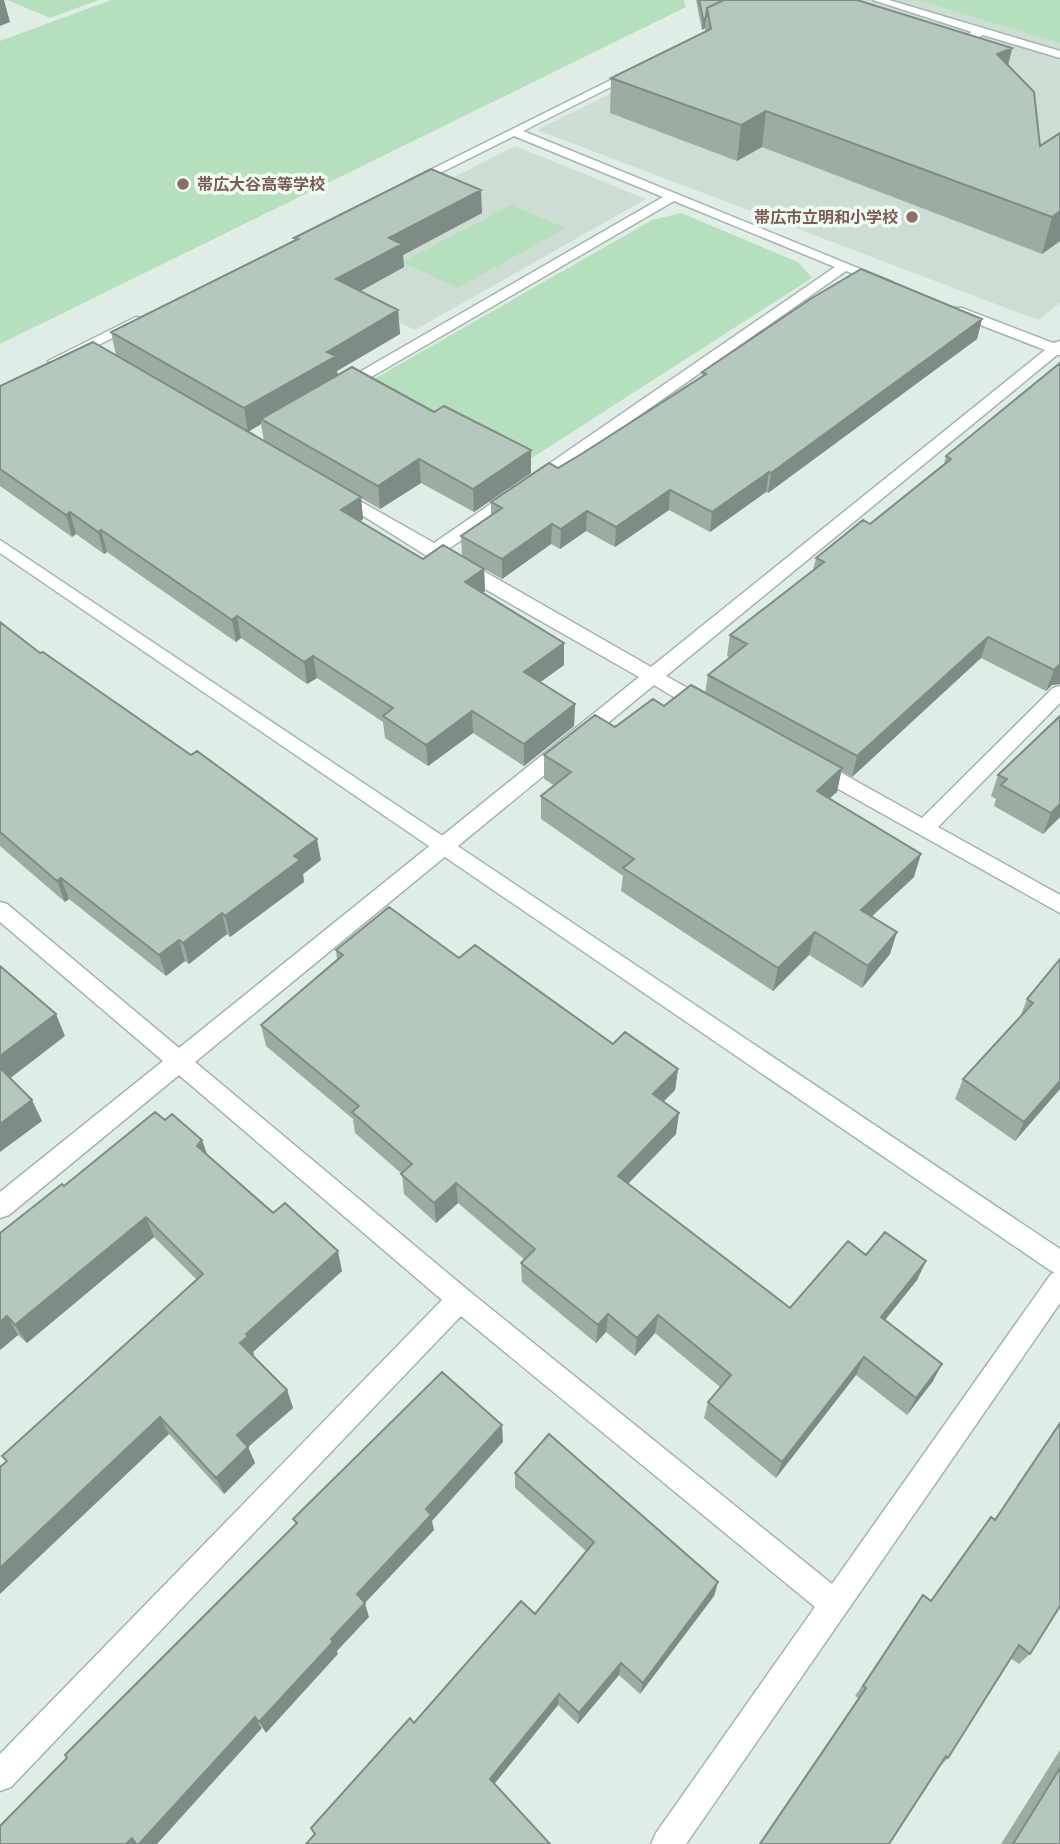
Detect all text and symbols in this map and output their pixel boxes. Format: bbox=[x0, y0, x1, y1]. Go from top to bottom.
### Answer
place label: 帯広大谷高等学校 bbox=[197, 174, 325, 194]
marker: 帯広大谷高等学校 bbox=[175, 176, 191, 192]
place label: 帯広市立明和小学校 bbox=[754, 207, 898, 227]
marker: 帯広市立明和小学校 bbox=[904, 209, 920, 225]

